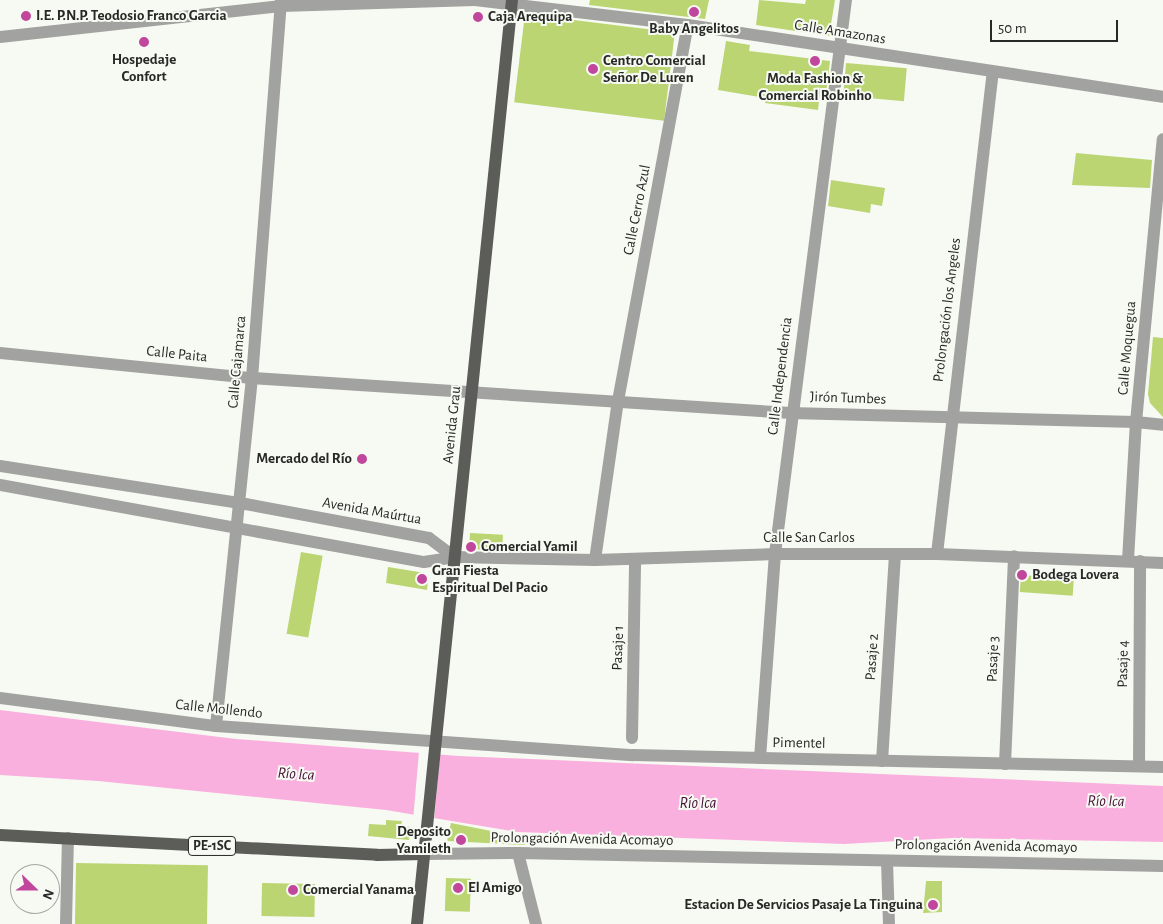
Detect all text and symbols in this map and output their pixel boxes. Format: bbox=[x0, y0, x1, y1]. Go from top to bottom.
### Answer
marker: Baby Angelitos bbox=[688, 6, 700, 18]
place label: I.E. P.N.P. Teodosio Franco Garcia bbox=[36, 7, 227, 25]
place label: Caja Arequipa bbox=[488, 8, 572, 26]
marker: I.E. P.N.P. Teodosio Franco Garcia bbox=[20, 10, 32, 22]
scale bar bbox=[993, 10, 1120, 42]
marker: Caja Arequipa bbox=[472, 11, 484, 23]
street label: Calle Amazonas bbox=[793, 16, 887, 48]
place label: Baby Angelitos bbox=[649, 20, 739, 38]
text: 50 m bbox=[998, 21, 1027, 36]
marker: Hospedaje Confort bbox=[138, 36, 150, 48]
place label: Hospedaje Confort bbox=[112, 50, 176, 85]
place label: Centro Comercial Señor De Luren bbox=[603, 51, 706, 86]
marker: Moda Fashion & Comercial Robinho bbox=[809, 55, 821, 67]
marker: Centro Comercial Señor De Luren bbox=[587, 63, 599, 75]
place label: Moda Fashion & Comercial Robinho bbox=[758, 69, 872, 104]
street label: Calle Cerro Azul bbox=[619, 163, 655, 257]
street label: Prolongación los Angeles bbox=[929, 237, 965, 383]
street label: Calle Moquegua bbox=[1114, 300, 1140, 396]
street label: Calle Cajamarca bbox=[224, 315, 250, 409]
street label: Calle Independencia bbox=[764, 316, 796, 436]
street label: Calle Paita bbox=[146, 342, 208, 366]
street label: Avenida Grau bbox=[439, 385, 465, 465]
street label: Jirón Tumbes bbox=[809, 388, 887, 408]
place label: Mercado del Río bbox=[256, 450, 352, 468]
marker: Mercado del Río bbox=[356, 453, 368, 465]
street label: Avenida Maúrtua bbox=[321, 493, 423, 529]
street label: Calle San Carlos bbox=[763, 529, 855, 547]
place label: Comercial Yamil bbox=[481, 538, 578, 556]
marker: Comercial Yamil bbox=[465, 541, 477, 553]
place label: Gran Fiesta Espiritual Del Pacio bbox=[432, 561, 548, 596]
place label: Bodega Lovera bbox=[1032, 566, 1119, 584]
marker: Bodega Lovera bbox=[1016, 569, 1028, 581]
marker: Gran Fiesta Espiritual Del Pacio bbox=[416, 573, 428, 585]
street label: Pasaje 1 bbox=[608, 625, 628, 671]
street label: Pasaje 2 bbox=[861, 633, 883, 681]
street label: Pasaje 3 bbox=[983, 636, 1003, 682]
street label: Pasaje 4 bbox=[1114, 640, 1132, 688]
street label: Calle Mollendo bbox=[174, 695, 264, 723]
street label: Pimentel bbox=[772, 734, 826, 752]
water label: Río Ica bbox=[277, 763, 315, 785]
water label: Río Ica bbox=[1087, 791, 1125, 811]
water label: Río Ica bbox=[679, 793, 717, 813]
place label: Deposito Yamileth bbox=[396, 822, 451, 857]
street label: Prolongación Avenida Acomayo bbox=[490, 828, 674, 850]
road number: PE-1SC bbox=[187, 834, 237, 858]
marker: Deposito Yamileth bbox=[455, 834, 467, 846]
street label: Prolongación Avenida Acomayo bbox=[894, 835, 1078, 857]
north arrow bbox=[10, 864, 60, 914]
place label: El Amigo bbox=[468, 879, 522, 897]
place label: Comercial Yanama bbox=[303, 881, 414, 899]
marker: El Amigo bbox=[452, 882, 464, 894]
marker: Comercial Yanama bbox=[287, 884, 299, 896]
text: N bbox=[40, 887, 56, 901]
place label: Estacion De Servicios Pasaje La Tinguina bbox=[684, 896, 923, 914]
marker: Estacion De Servicios Pasaje La Tinguina bbox=[927, 899, 939, 911]

